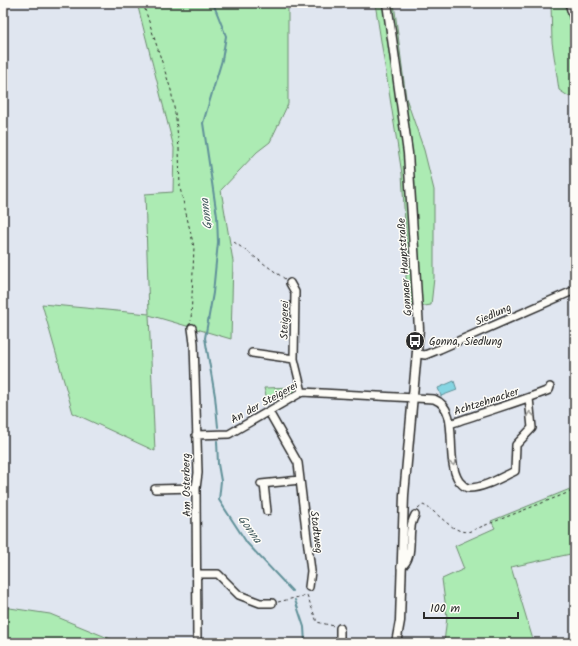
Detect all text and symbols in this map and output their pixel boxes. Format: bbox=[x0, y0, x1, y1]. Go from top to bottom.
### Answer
water label: Gonna bbox=[195, 196, 218, 231]
street label: Gonnaer Hauptstraße bbox=[393, 217, 417, 316]
street label: Siedlung bbox=[472, 299, 514, 331]
street label: Steigerei bbox=[276, 300, 294, 340]
bus stop icon: Gonna, Siedlung bbox=[404, 330, 426, 352]
place label: Gonna, Siedlung bbox=[429, 333, 502, 351]
street label: An der Steigerei bbox=[228, 377, 302, 429]
street label: Achtzehnacker bbox=[452, 383, 522, 421]
one-way arrow bbox=[526, 410, 535, 417]
street label: Am Osterberg bbox=[177, 453, 197, 517]
one-way arrow bbox=[448, 459, 457, 466]
street label: Stadtweg bbox=[304, 510, 328, 554]
water label: Gonna bbox=[233, 511, 267, 549]
scale bar bbox=[424, 594, 518, 620]
text: 100 m bbox=[430, 599, 461, 618]

